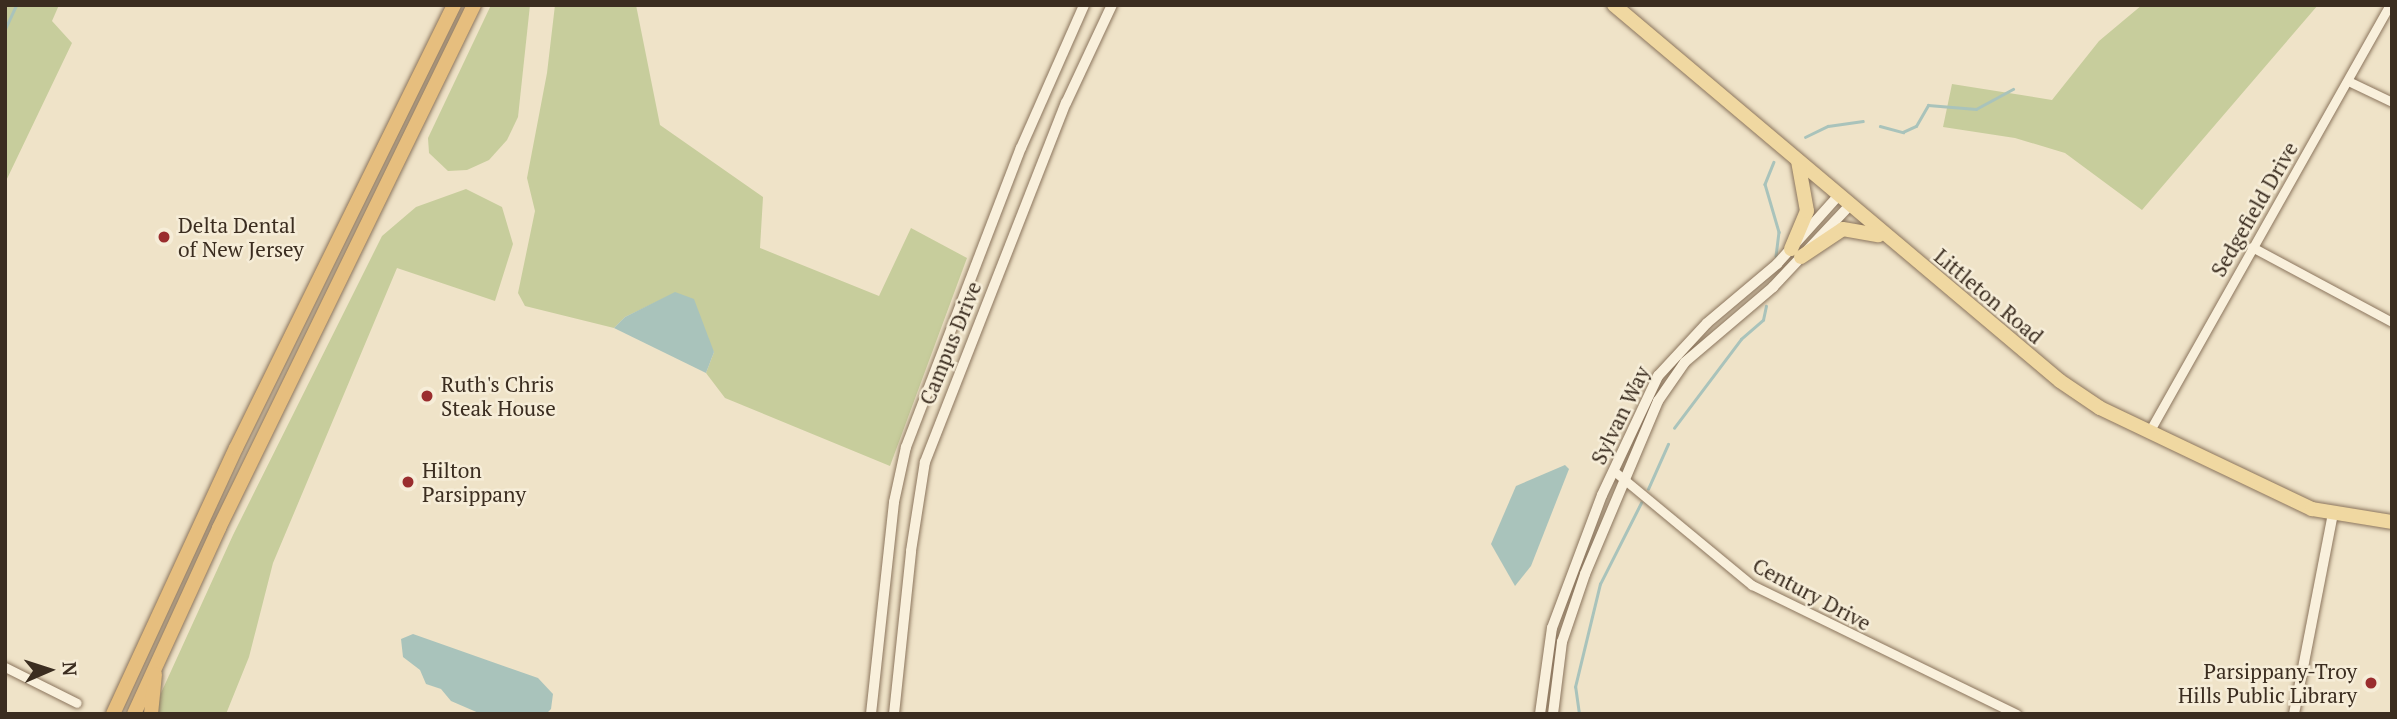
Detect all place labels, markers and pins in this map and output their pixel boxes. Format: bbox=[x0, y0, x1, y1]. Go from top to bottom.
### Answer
place label: Delta Dental of New Jersey bbox=[178, 212, 304, 262]
marker: Delta Dental of New Jersey bbox=[156, 229, 172, 245]
place label: Ruth's Chris Steak House bbox=[441, 371, 556, 421]
marker: Ruth's Chris Steak House bbox=[419, 388, 435, 404]
place label: Hilton Parsippany bbox=[422, 457, 526, 507]
marker: Hilton Parsippany bbox=[400, 474, 416, 490]
place label: Parsippany-Troy Hills Public Library bbox=[2178, 658, 2357, 708]
marker: Parsippany-Troy Hills Public Library bbox=[2363, 675, 2379, 691]

